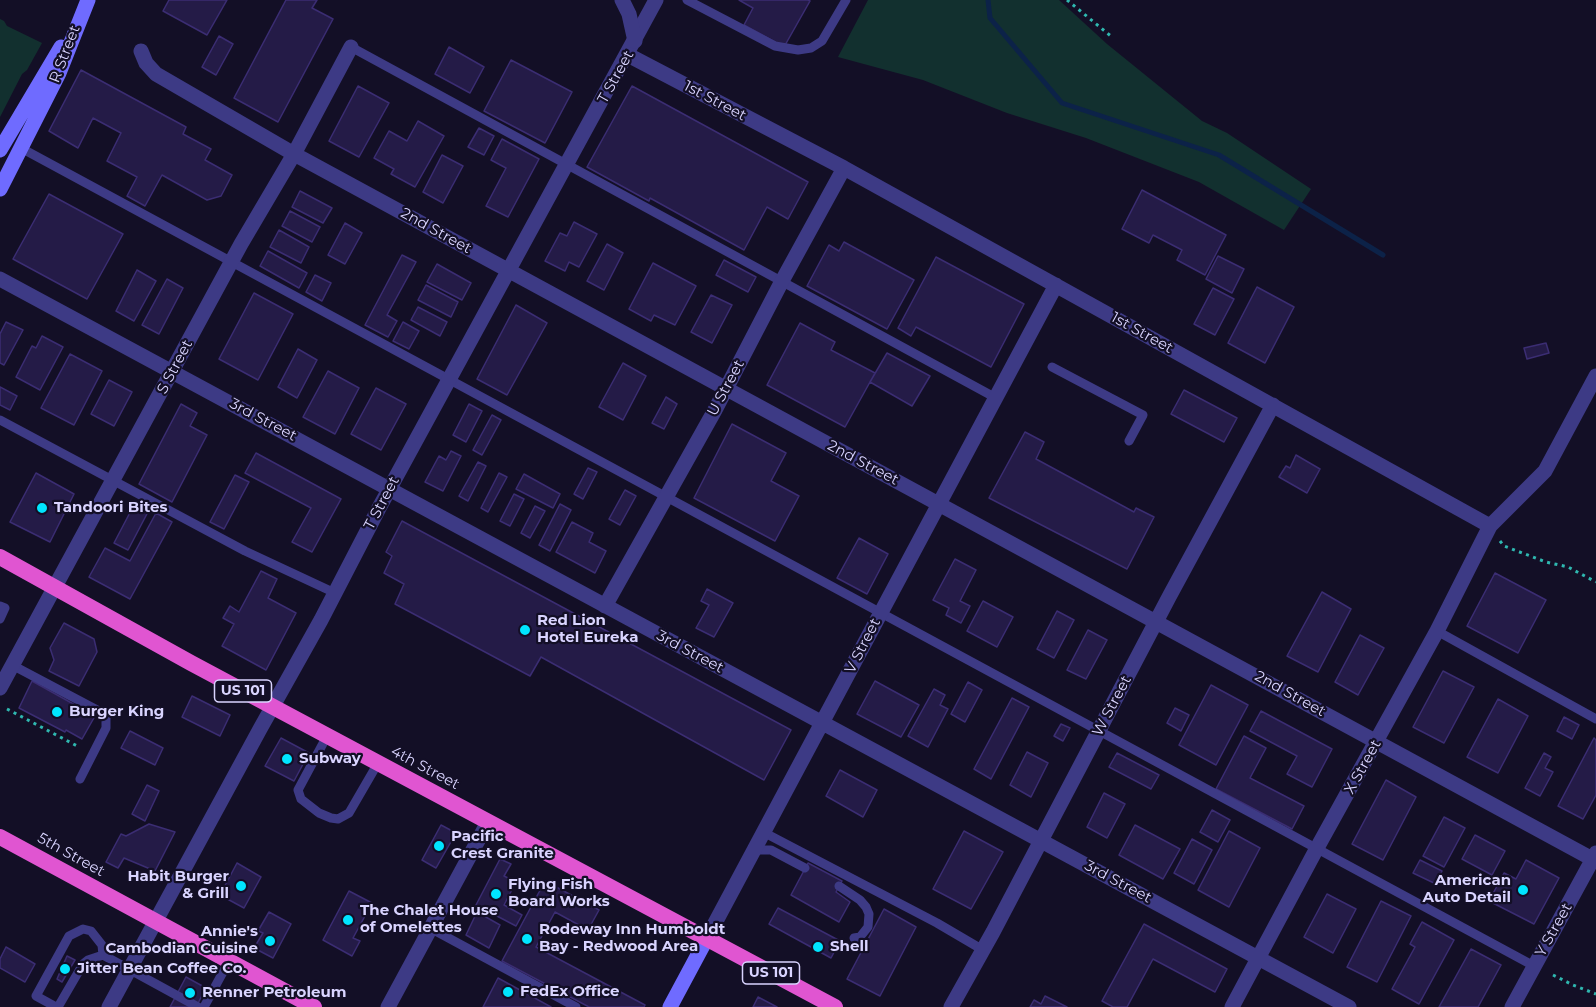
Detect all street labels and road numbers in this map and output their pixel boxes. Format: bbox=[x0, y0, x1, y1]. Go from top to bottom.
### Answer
street label: R Street bbox=[46, 23, 84, 85]
street label: T Street bbox=[594, 47, 638, 107]
street label: 1st Street bbox=[681, 77, 749, 125]
street label: 2nd Street bbox=[397, 204, 475, 258]
street label: 1st Street bbox=[1108, 309, 1176, 357]
street label: S Street bbox=[153, 337, 197, 397]
street label: U Street bbox=[704, 357, 748, 419]
street label: 3rd Street bbox=[226, 395, 300, 445]
street label: 2nd Street bbox=[824, 437, 902, 489]
street label: T Street bbox=[360, 473, 404, 533]
street label: V Street bbox=[841, 615, 885, 677]
street label: 3rd Street bbox=[653, 627, 727, 677]
street label: 2nd Street bbox=[1251, 667, 1329, 721]
street label: W Street bbox=[1089, 673, 1135, 739]
road number: US 101 bbox=[214, 680, 272, 702]
street label: X Street bbox=[1341, 737, 1385, 797]
street label: 4th Street bbox=[387, 742, 463, 794]
street label: 5th Street bbox=[34, 829, 108, 881]
street label: 3rd Street bbox=[1081, 857, 1155, 907]
street label: Y Street bbox=[1532, 900, 1576, 960]
road number: US 101 bbox=[742, 962, 800, 984]

